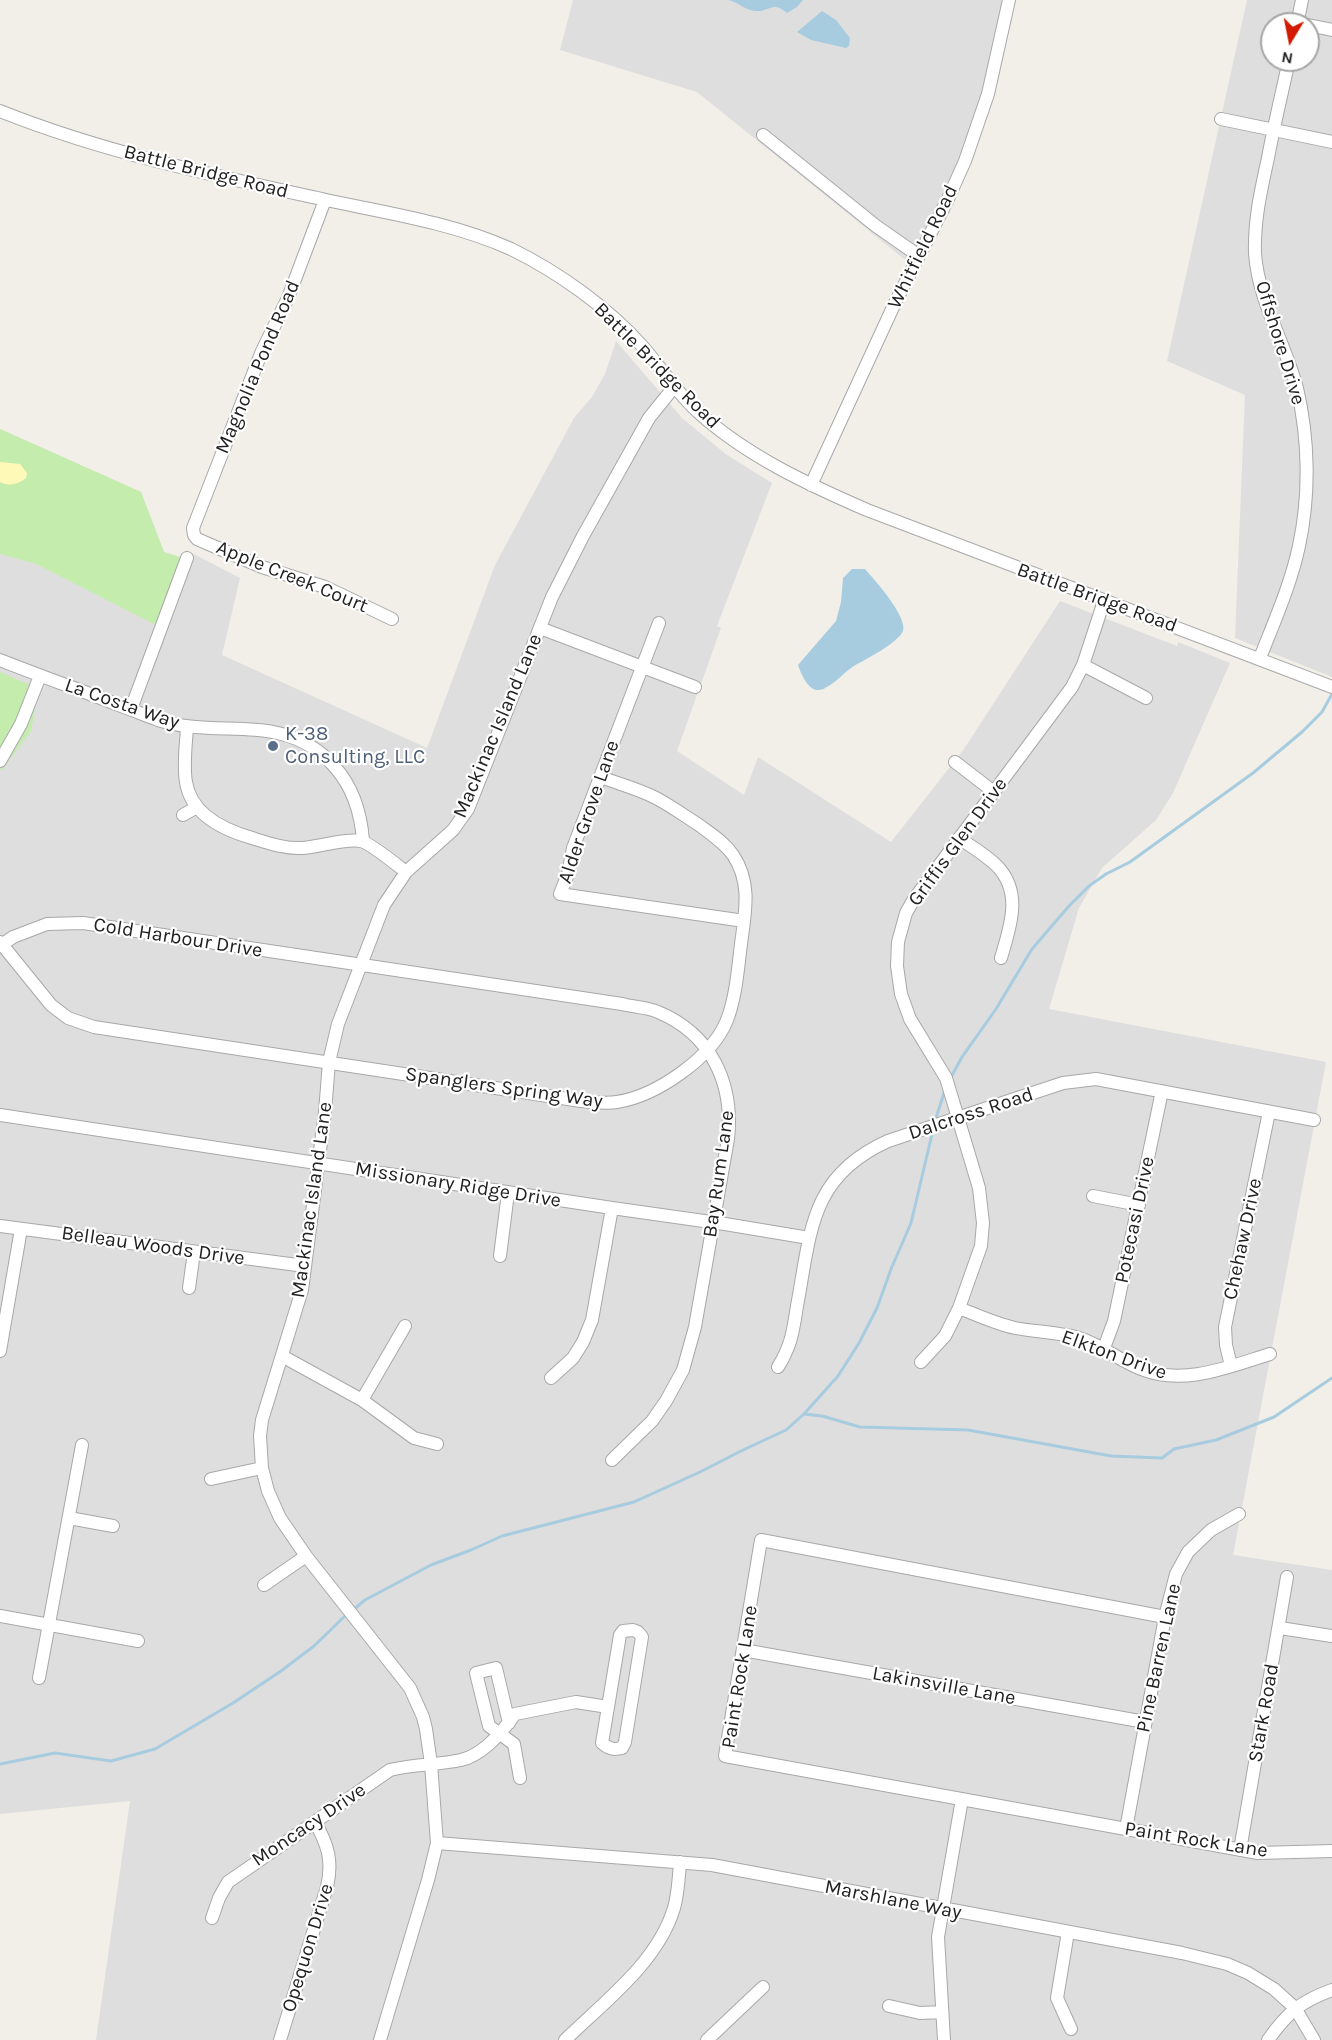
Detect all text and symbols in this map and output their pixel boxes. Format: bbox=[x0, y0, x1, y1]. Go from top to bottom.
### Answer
north arrow bbox=[1260, 12, 1320, 72]
text: N bbox=[1280, 48, 1294, 69]
street label: Battle Bridge Road bbox=[121, 140, 291, 204]
street label: Whitfield Road bbox=[883, 181, 963, 313]
street label: Magnolia Pond Road bbox=[211, 277, 305, 457]
street label: Offshore Drive bbox=[1250, 278, 1310, 408]
street label: Battle Bridge Road bbox=[589, 298, 725, 434]
street label: Apple Creek Court bbox=[213, 536, 371, 618]
street label: Battle Bridge Road bbox=[1014, 558, 1180, 638]
street label: Mackinac Island Lane bbox=[448, 630, 548, 822]
street label: La Costa Way bbox=[62, 673, 182, 735]
place label: K-38 Consulting, LLC bbox=[285, 722, 425, 769]
street label: Alder Grove Lane bbox=[553, 737, 625, 887]
marker: K-38 Consulting, LLC bbox=[266, 739, 280, 753]
street label: Griffis Glen Drive bbox=[903, 773, 1013, 911]
street label: Cold Harbour Drive bbox=[92, 913, 264, 963]
street label: Spanglers Spring Way bbox=[404, 1062, 604, 1114]
street label: Dalcross Road bbox=[905, 1082, 1037, 1146]
street label: Mackinac Island Lane bbox=[286, 1100, 338, 1300]
street label: Bay Rum Lane bbox=[698, 1109, 740, 1239]
street label: Potecasi Drive bbox=[1110, 1154, 1160, 1286]
street label: Missionary Ridge Drive bbox=[353, 1157, 563, 1213]
street label: Chehaw Drive bbox=[1218, 1176, 1268, 1302]
street label: Belleau Woods Drive bbox=[60, 1221, 246, 1271]
street label: Elkton Drive bbox=[1058, 1325, 1170, 1385]
street label: Pine Barren Lane bbox=[1131, 1581, 1187, 1735]
street label: Paint Rock Lane bbox=[717, 1604, 763, 1750]
street label: Lakinsville Lane bbox=[870, 1662, 1018, 1710]
street label: Stark Road bbox=[1244, 1662, 1284, 1764]
street label: Moncacy Drive bbox=[247, 1778, 371, 1872]
street label: Paint Rock Lane bbox=[1123, 1817, 1269, 1863]
street label: Marshlane Way bbox=[822, 1875, 964, 1925]
street label: Opequon Drive bbox=[277, 1881, 339, 2015]

